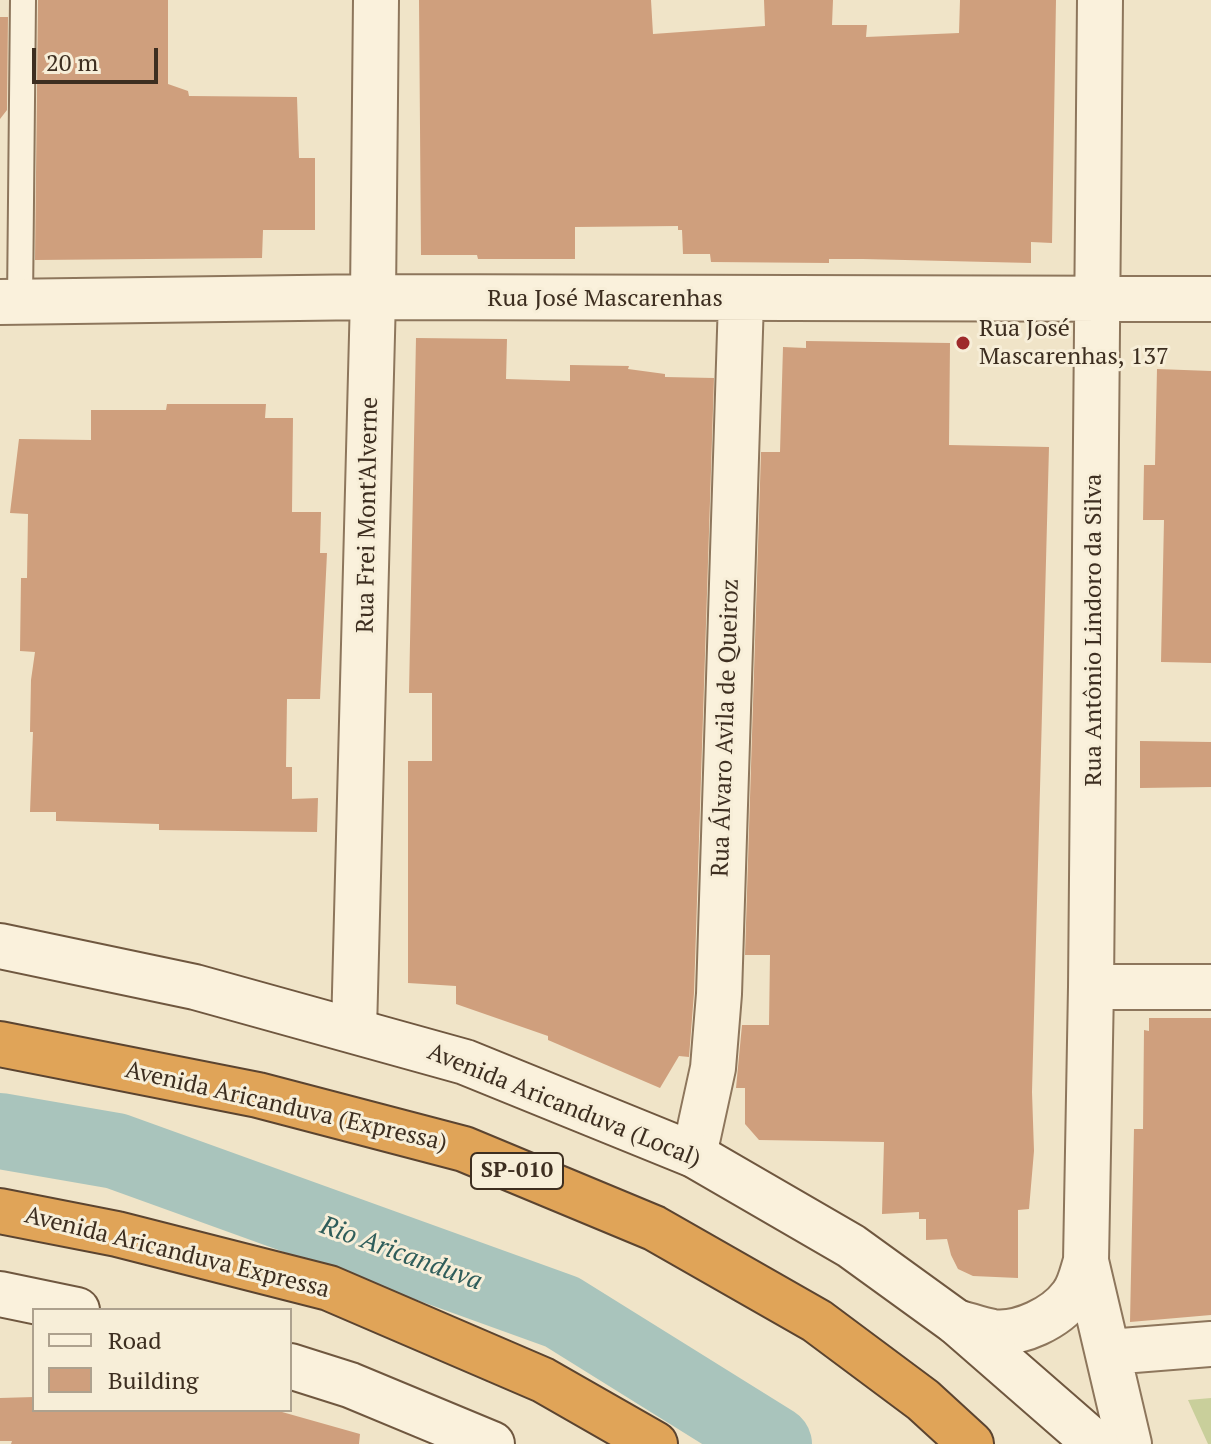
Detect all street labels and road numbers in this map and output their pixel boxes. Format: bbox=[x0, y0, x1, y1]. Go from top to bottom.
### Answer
street label: Rua José Mascarenhas bbox=[487, 285, 723, 313]
street label: Rua Frei Mont'Alverne bbox=[352, 397, 384, 633]
street label: Rua Antônio Lindoro da Silva bbox=[1080, 474, 1108, 786]
street label: Rua Álvaro Avila de Queiroz bbox=[706, 578, 746, 878]
street label: Avenida Aricanduva (Local) bbox=[423, 1038, 705, 1174]
street label: Avenida Aricanduva (Expressa) bbox=[122, 1056, 450, 1158]
road number: SP-010 bbox=[471, 1153, 563, 1189]
street label: Avenida Aricanduva Expressa bbox=[22, 1201, 332, 1305]

